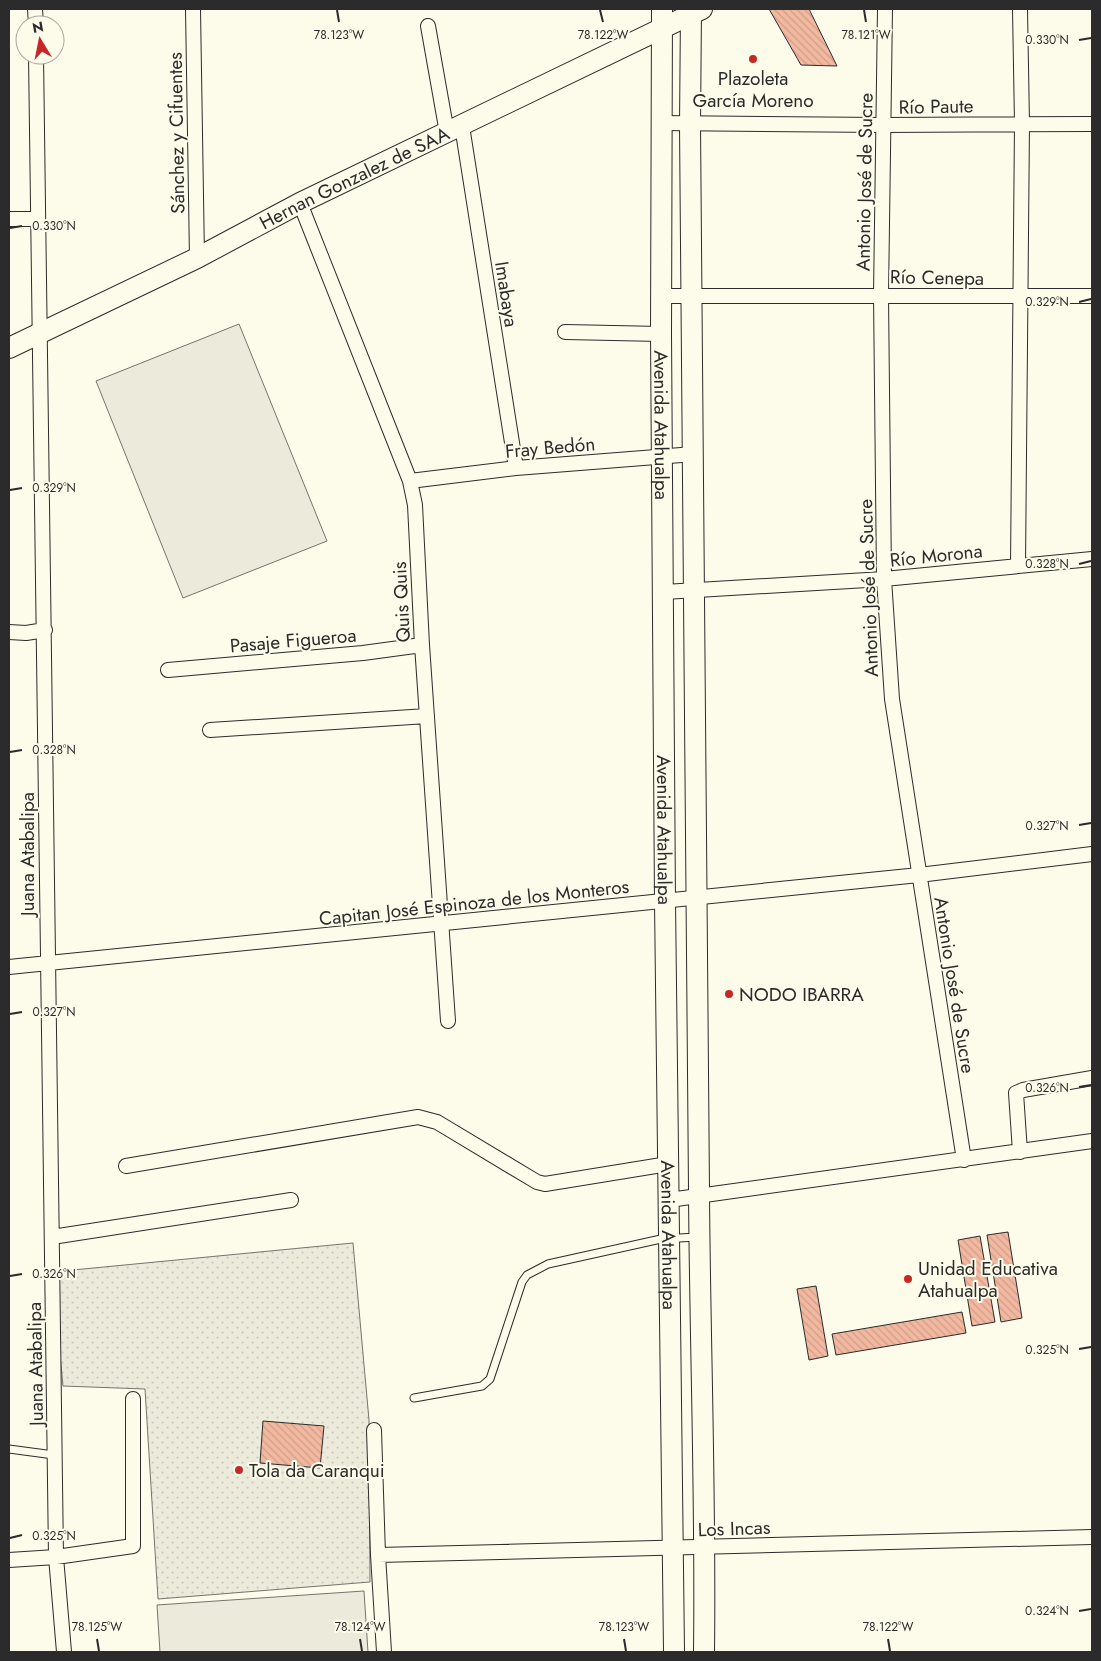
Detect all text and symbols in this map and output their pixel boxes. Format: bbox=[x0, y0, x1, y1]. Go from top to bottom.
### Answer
north arrow bbox=[15, 15, 65, 65]
text: N bbox=[31, 16, 45, 38]
text: 78.123°W bbox=[314, 26, 364, 44]
text: 78.122°W bbox=[578, 26, 628, 44]
text: 78.121°W bbox=[841, 26, 891, 44]
text: 0.330°N bbox=[1025, 31, 1069, 49]
street label: Sánchez y Cifuentes bbox=[162, 52, 191, 214]
marker: Plazoleta García Moreno bbox=[747, 53, 759, 65]
place label: Plazoleta García Moreno bbox=[692, 65, 814, 114]
street label: Antonio José de Sucre bbox=[849, 92, 880, 271]
street label: Río Paute bbox=[898, 92, 974, 121]
street label: Hernan Gonzalez de SAA bbox=[255, 120, 454, 236]
text: 0.330°N bbox=[32, 217, 76, 235]
street label: Imabaya bbox=[488, 259, 525, 329]
street label: Río Cenepa bbox=[890, 263, 984, 292]
text: 0.329°N bbox=[1025, 293, 1069, 311]
street label: Avenida Atahualpa bbox=[647, 350, 675, 500]
street label: Fray Bedón bbox=[504, 430, 596, 465]
text: 0.329°N bbox=[32, 479, 76, 497]
street label: Antonio José de Sucre bbox=[852, 498, 885, 678]
street label: Río Morona bbox=[888, 537, 984, 574]
text: 0.328°N bbox=[1025, 555, 1069, 573]
street label: Quis Quis bbox=[386, 561, 417, 643]
street label: Pasaje Figueroa bbox=[229, 622, 357, 659]
text: 0.328°N bbox=[32, 741, 76, 759]
street label: Avenida Atahualpa bbox=[650, 755, 678, 905]
street label: Juana Atabalipa bbox=[14, 792, 41, 919]
text: 0.327°N bbox=[1025, 817, 1069, 835]
street label: Capitan José Espinoza de los Monteros bbox=[318, 873, 631, 932]
street label: Antonio José de Sucre bbox=[927, 895, 982, 1075]
place label: NODO IBARRA bbox=[739, 981, 864, 1008]
marker: NODO IBARRA bbox=[723, 988, 735, 1000]
text: 0.327°N bbox=[32, 1003, 76, 1021]
text: 0.326°N bbox=[1025, 1079, 1069, 1097]
street label: Avenida Atahualpa bbox=[654, 1160, 683, 1310]
place label: Unidad Educativa Atahualpa bbox=[918, 1255, 1058, 1304]
text: 0.326°N bbox=[32, 1265, 76, 1283]
marker: Unidad Educativa Atahualpa bbox=[902, 1273, 914, 1285]
street label: Juana Atabalipa bbox=[21, 1302, 50, 1429]
text: 0.325°N bbox=[1025, 1341, 1069, 1359]
place label: Tola da Caranqui bbox=[249, 1457, 385, 1484]
marker: Tola da Caranqui bbox=[233, 1464, 245, 1476]
street label: Los Incas bbox=[697, 1514, 771, 1543]
text: 0.325°N bbox=[32, 1527, 76, 1545]
text: 0.324°N bbox=[1025, 1602, 1069, 1620]
text: 78.125°W bbox=[72, 1618, 122, 1636]
text: 78.124°W bbox=[335, 1618, 385, 1636]
text: 78.123°W bbox=[599, 1618, 649, 1636]
text: 78.122°W bbox=[863, 1618, 913, 1636]

